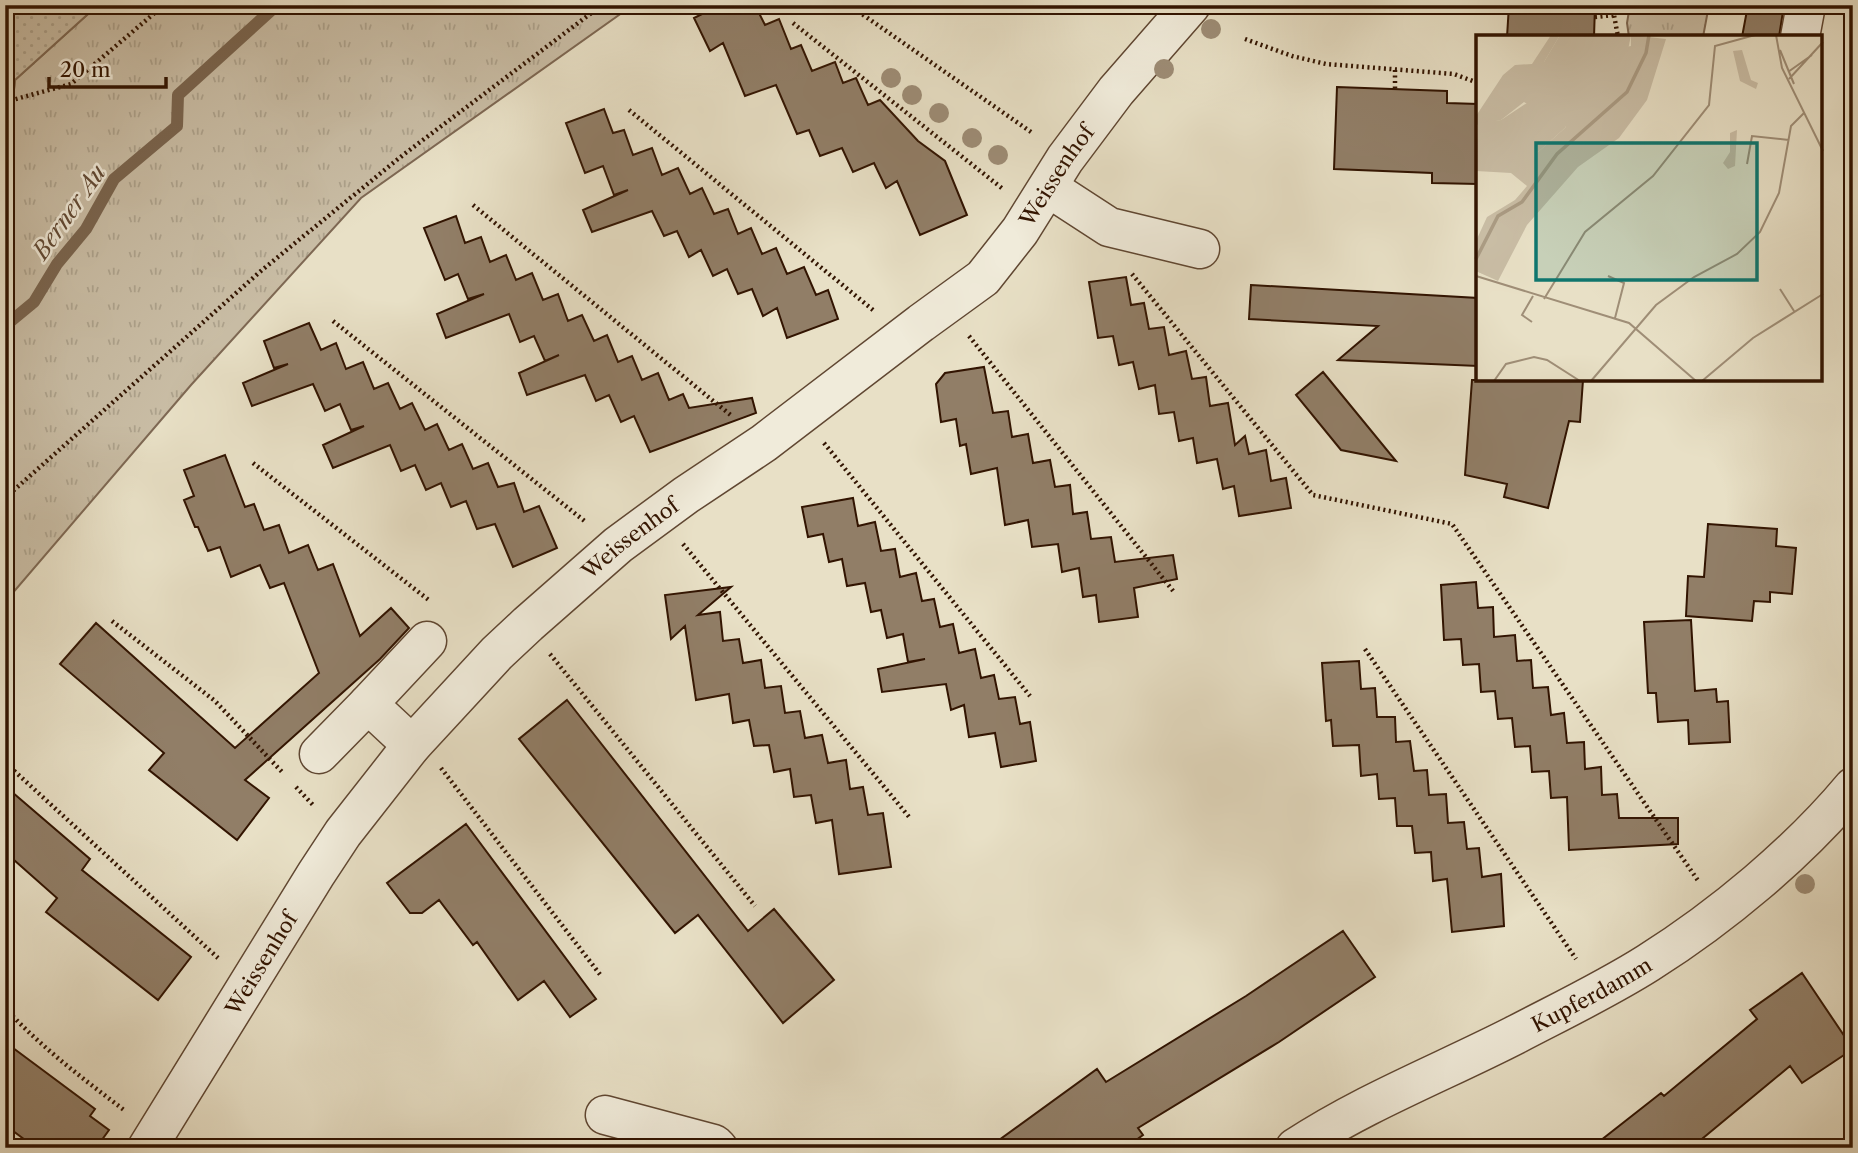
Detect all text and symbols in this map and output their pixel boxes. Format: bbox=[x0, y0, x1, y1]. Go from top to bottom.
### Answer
inset map bbox=[1476, 35, 1823, 382]
scale bar bbox=[49, 46, 166, 90]
text: 20 m bbox=[60, 57, 111, 82]
street label: Weissenhof bbox=[1013, 118, 1100, 231]
water label: Berner Au bbox=[25, 159, 112, 266]
street label: Weissenhof bbox=[576, 491, 685, 584]
street label: Weissenhof bbox=[219, 905, 303, 1020]
street label: Kupferdamm bbox=[1527, 951, 1656, 1037]

